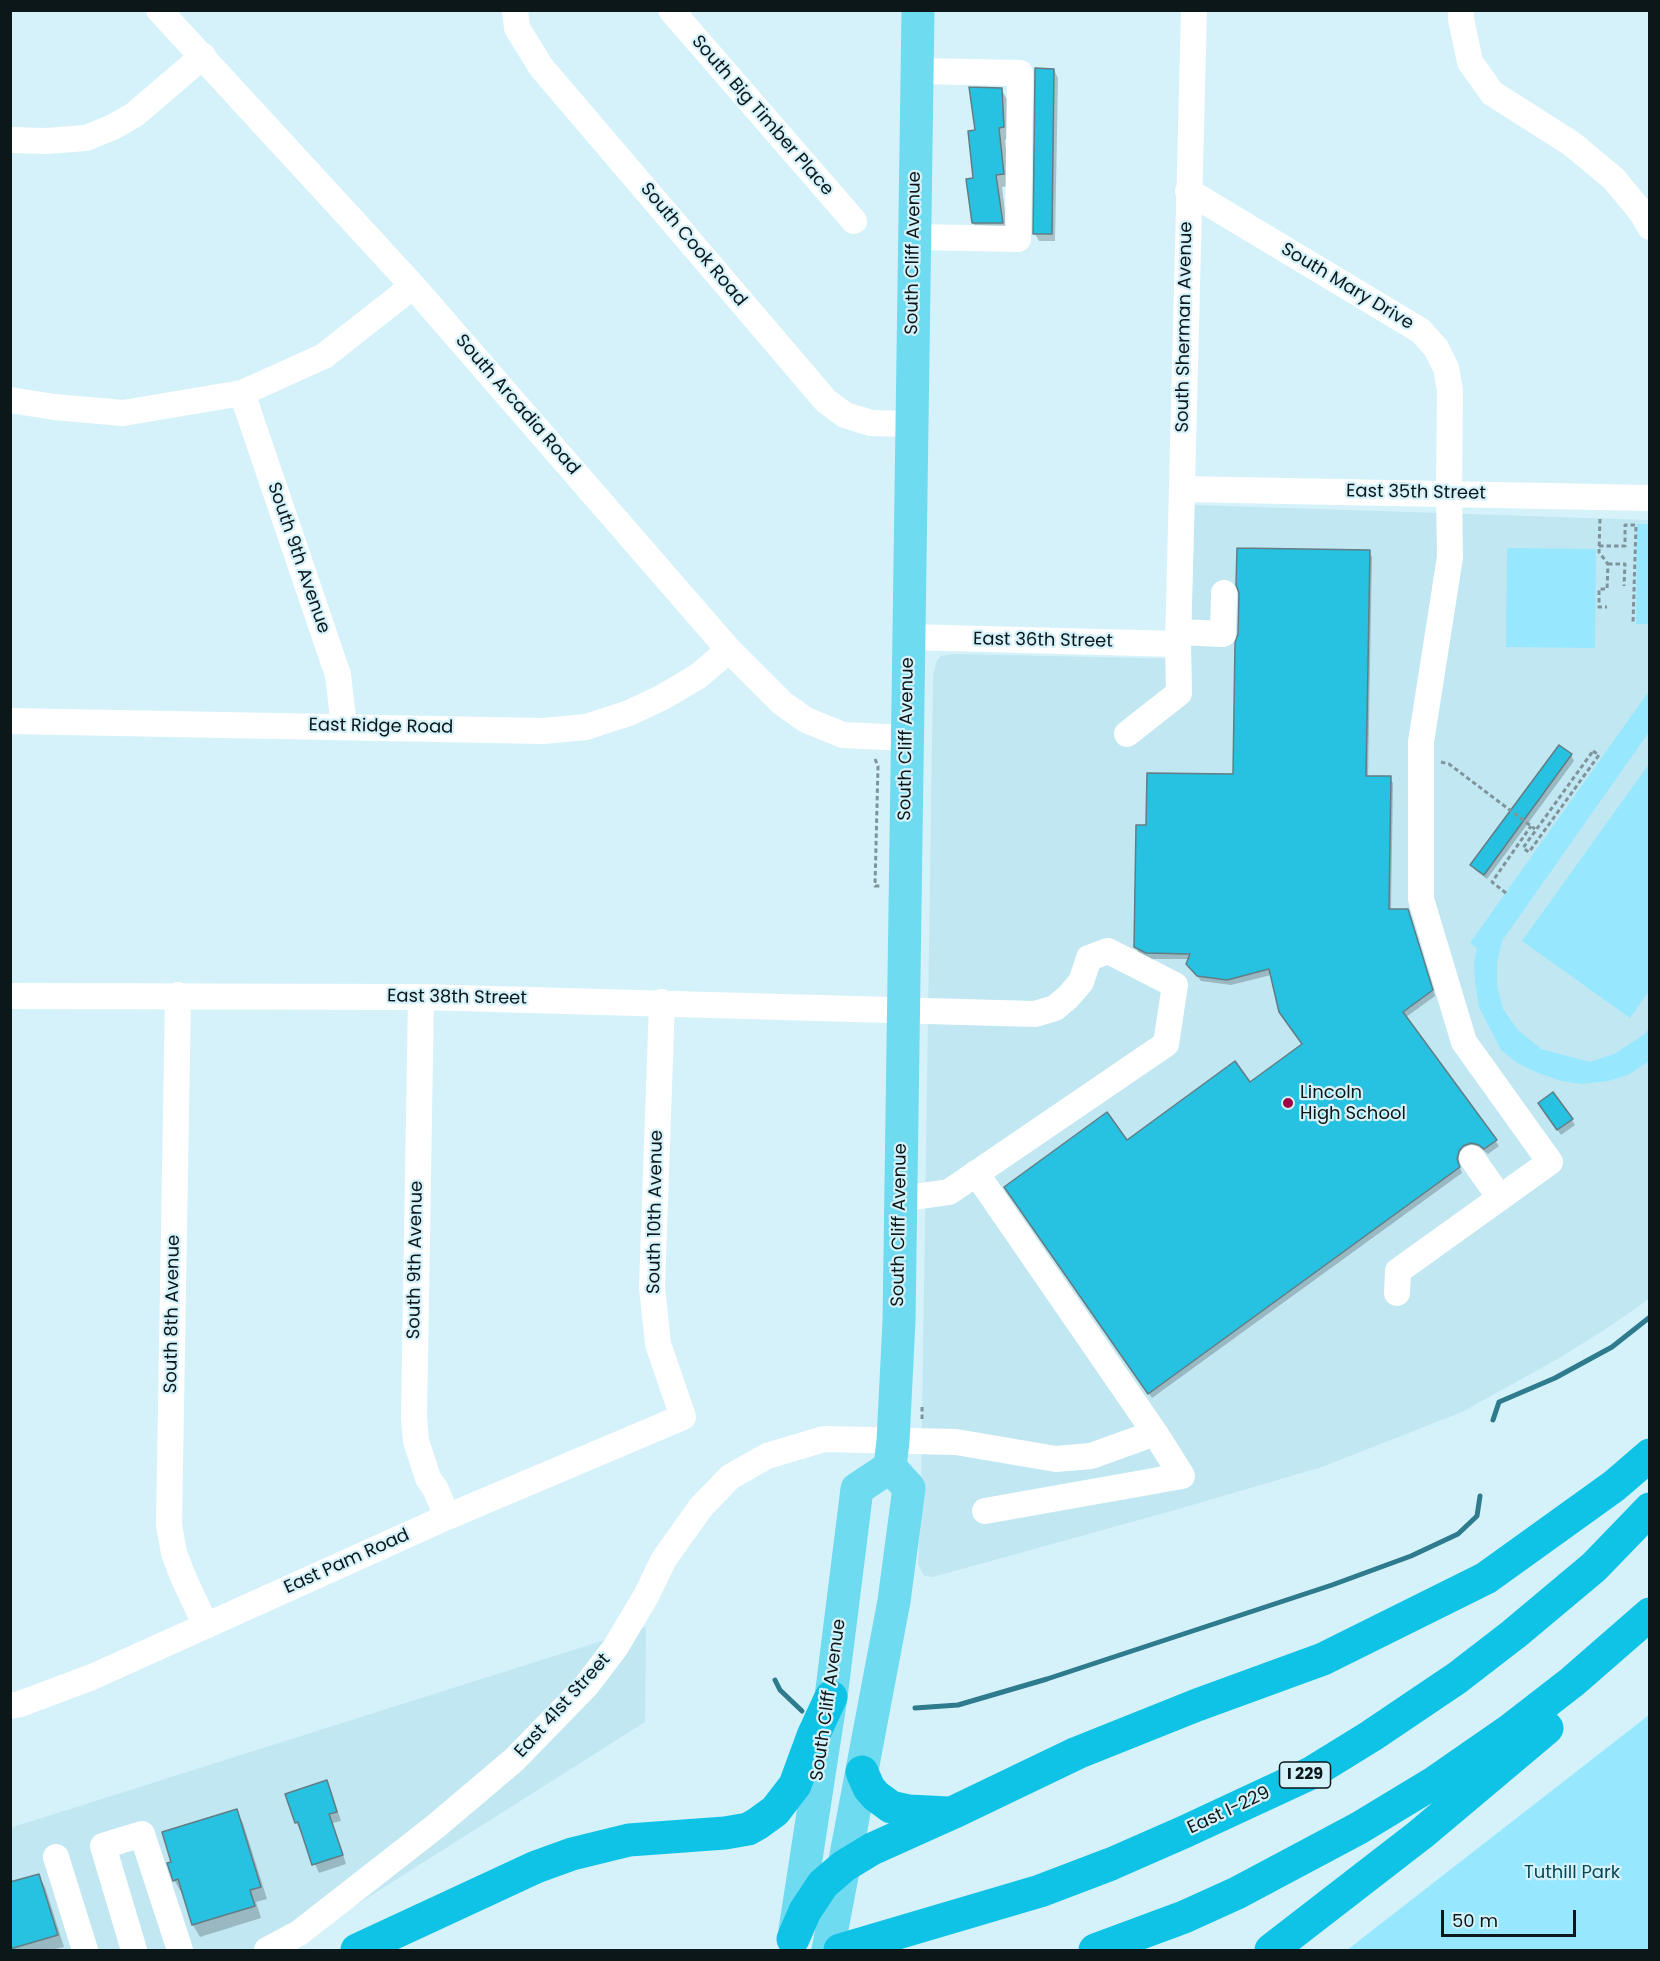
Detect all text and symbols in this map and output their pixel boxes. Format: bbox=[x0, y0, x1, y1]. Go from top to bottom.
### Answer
street label: South Big Timber Place bbox=[686, 31, 838, 201]
street label: South Cliff Avenue bbox=[902, 171, 926, 335]
street label: South Cook Road bbox=[635, 179, 751, 311]
street label: South Sherman Avenue bbox=[1172, 221, 1198, 433]
street label: South Mary Drive bbox=[1277, 239, 1417, 335]
street label: South Arcadia Road bbox=[450, 330, 584, 480]
street label: South 9th Avenue bbox=[262, 480, 334, 636]
street label: East 35th Street bbox=[1346, 481, 1486, 505]
street label: East 36th Street bbox=[973, 629, 1113, 653]
street label: South Cliff Avenue bbox=[895, 657, 919, 821]
street label: East Ridge Road bbox=[309, 715, 453, 739]
street label: East 38th Street bbox=[387, 986, 527, 1010]
place label: Lincoln High School bbox=[1300, 1082, 1406, 1124]
marker: Lincoln High School bbox=[1281, 1096, 1295, 1110]
street label: South 10th Avenue bbox=[644, 1130, 668, 1294]
street label: South Cliff Avenue bbox=[888, 1143, 912, 1307]
street label: South 9th Avenue bbox=[404, 1181, 428, 1339]
street label: South 8th Avenue bbox=[161, 1235, 185, 1393]
street label: East Pam Road bbox=[281, 1525, 413, 1599]
street label: South Cliff Avenue bbox=[807, 1618, 851, 1782]
street label: East 41st Street bbox=[511, 1649, 615, 1763]
road number: I 229 bbox=[1280, 1762, 1330, 1788]
street label: East I-229 bbox=[1184, 1783, 1274, 1839]
park label: Tuthill Park bbox=[1524, 1862, 1620, 1884]
scale bar bbox=[1444, 1898, 1579, 1936]
text: 50 m bbox=[1452, 1908, 1498, 1933]

